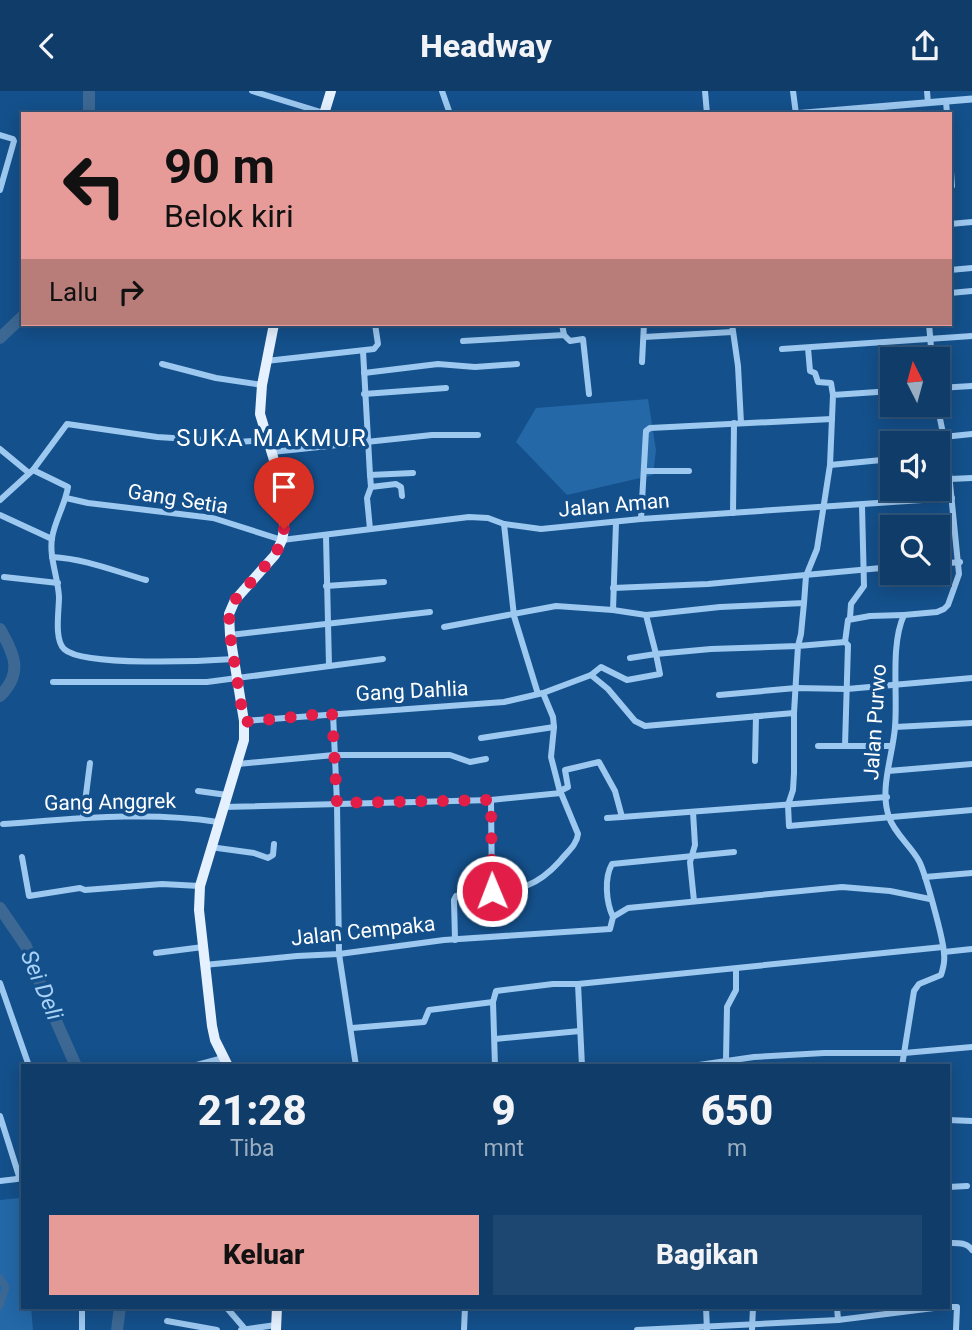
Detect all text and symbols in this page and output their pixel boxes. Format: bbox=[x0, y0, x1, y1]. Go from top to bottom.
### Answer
icon: back bbox=[28, 27, 66, 65]
text: Headway bbox=[420, 27, 552, 65]
icon: share bbox=[906, 27, 944, 65]
text: 90 m bbox=[164, 138, 275, 195]
icon: left bbox=[49, 140, 140, 231]
text: Belok kiri bbox=[164, 197, 294, 235]
icon: right bbox=[112, 273, 150, 311]
text: Lalu bbox=[49, 277, 98, 307]
north arrow bbox=[880, 347, 950, 417]
map controls bbox=[880, 347, 950, 585]
district label: SUKA MAKMUR bbox=[176, 424, 368, 452]
button: sound bbox=[880, 431, 950, 501]
pin bbox=[254, 457, 314, 529]
icon: arrive bbox=[265, 468, 303, 506]
street label: Gang Setia bbox=[126, 479, 230, 519]
street label: Jalan Aman bbox=[557, 488, 671, 522]
button: search bbox=[880, 515, 950, 585]
street label: Jalan Purwo bbox=[859, 663, 891, 781]
street label: Gang Dahlia bbox=[355, 676, 469, 706]
street label: Gang Anggrek bbox=[44, 789, 177, 815]
position arrow bbox=[455, 854, 529, 928]
street label: Jalan Cempaka bbox=[290, 911, 436, 951]
water label: Sei Deli bbox=[15, 946, 69, 1025]
text: 21:28 bbox=[198, 1086, 307, 1135]
text: 9 bbox=[492, 1086, 516, 1135]
text: 650 bbox=[701, 1086, 773, 1135]
text: Tiba bbox=[230, 1135, 275, 1162]
text: mnt bbox=[484, 1135, 524, 1162]
text: m bbox=[727, 1135, 747, 1162]
button: Keluar bbox=[49, 1215, 479, 1295]
button: Bagikan bbox=[493, 1215, 922, 1295]

